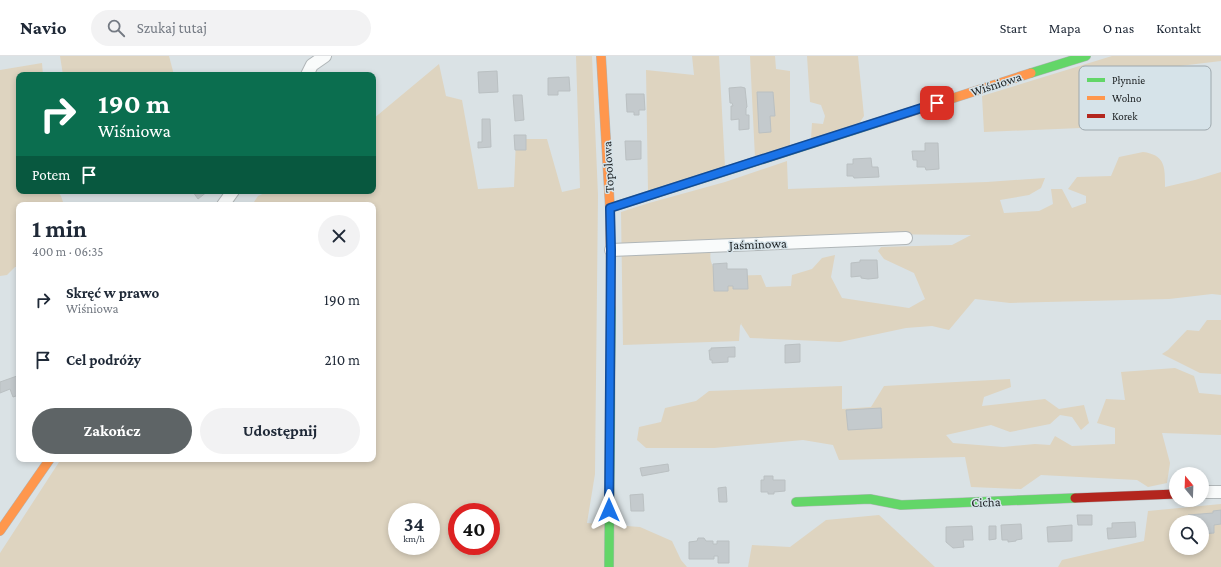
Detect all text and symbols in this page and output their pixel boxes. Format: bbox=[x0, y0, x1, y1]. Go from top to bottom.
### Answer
search box bbox=[91, 10, 371, 46]
text: Navio bbox=[20, 17, 67, 38]
icon: search bbox=[105, 17, 127, 39]
text: Szukaj tutaj bbox=[137, 20, 207, 36]
text: Start bbox=[1000, 20, 1027, 36]
text: Mapa bbox=[1049, 20, 1081, 36]
text: O nas bbox=[1103, 20, 1134, 36]
text: Kontakt bbox=[1156, 20, 1201, 36]
legend bbox=[1079, 66, 1211, 130]
street label: Wiśniowa bbox=[969, 69, 1023, 99]
text: Płynnie bbox=[1112, 74, 1145, 87]
pin bbox=[920, 86, 954, 120]
icon: right bbox=[32, 88, 84, 140]
text: 190 m bbox=[98, 88, 170, 119]
icon: arrive bbox=[926, 92, 948, 114]
text: Wolno bbox=[1112, 92, 1142, 104]
text: Korek bbox=[1112, 110, 1138, 122]
text: Wiśniowa bbox=[98, 121, 171, 141]
street label: Topolowa bbox=[599, 141, 617, 193]
icon: arrive bbox=[78, 164, 100, 186]
text: Potem bbox=[32, 167, 70, 183]
text: 1 min bbox=[32, 215, 87, 242]
button: close bbox=[318, 215, 360, 257]
street label: Jaśminowa bbox=[728, 235, 787, 253]
text: 400 m · 06:35 bbox=[32, 244, 103, 259]
text: Skręć w prawo bbox=[66, 285, 159, 301]
icon: right bbox=[32, 289, 54, 311]
text: 190 m bbox=[324, 292, 360, 308]
text: Wiśniowa bbox=[66, 301, 119, 316]
icon: arrive bbox=[32, 349, 54, 371]
text: Cel podróży bbox=[66, 352, 141, 368]
text: 210 m bbox=[325, 352, 360, 368]
button: Zakończ bbox=[32, 408, 192, 454]
button: Udostępnij bbox=[200, 408, 360, 454]
north arrow bbox=[1169, 467, 1209, 507]
map controls bbox=[1169, 467, 1209, 555]
position arrow bbox=[588, 489, 630, 531]
street label: Cicha bbox=[971, 494, 1001, 510]
speed limit sign: 40 bbox=[448, 503, 500, 555]
text: 34 bbox=[404, 513, 424, 535]
button: search bbox=[1169, 515, 1209, 555]
text: km/h bbox=[403, 533, 425, 544]

